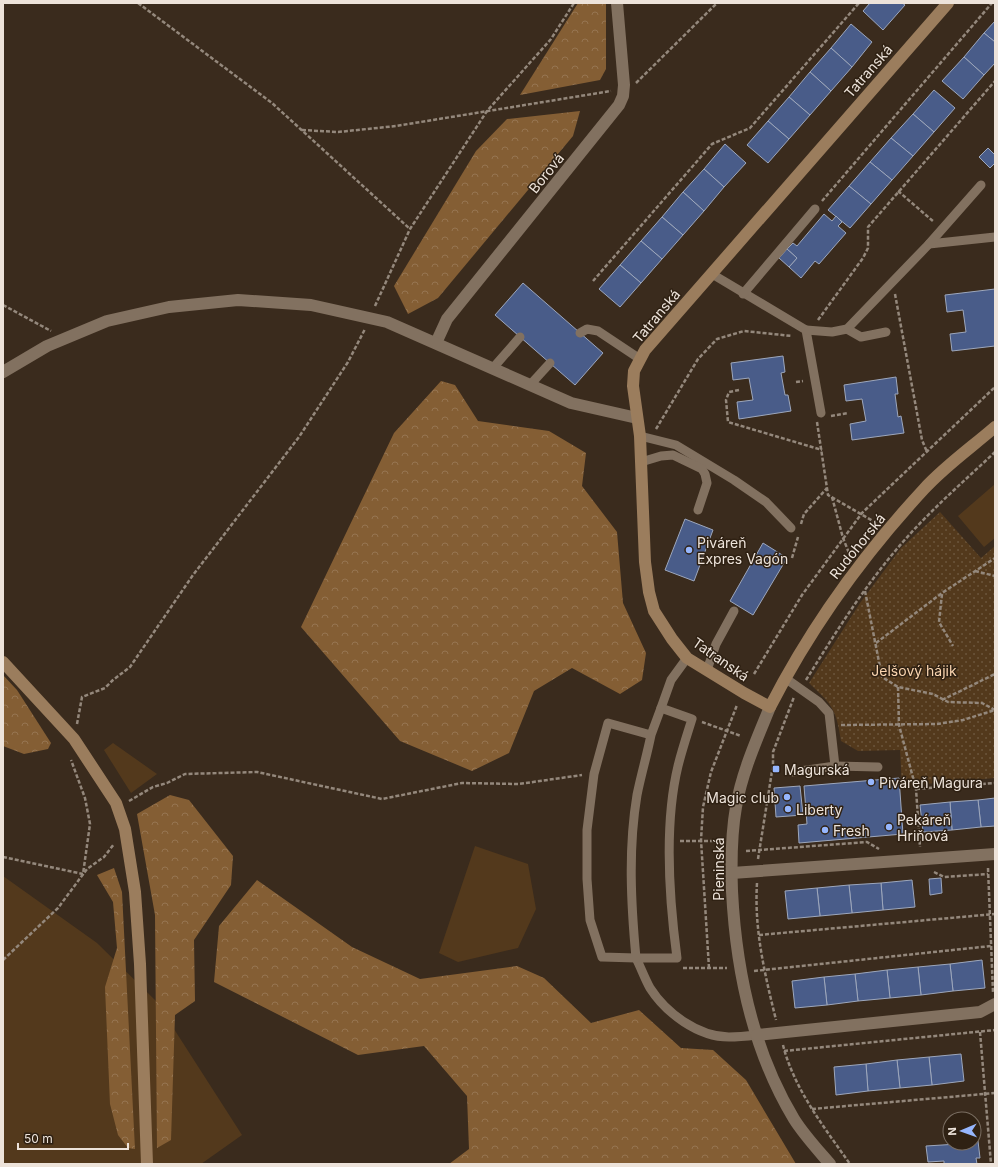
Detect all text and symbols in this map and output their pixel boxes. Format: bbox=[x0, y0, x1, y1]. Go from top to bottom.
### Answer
street label: Tatranská bbox=[840, 41, 896, 101]
street label: Borová bbox=[525, 150, 567, 196]
street label: Tatranská bbox=[629, 286, 683, 346]
street label: Rudohorská bbox=[825, 510, 889, 582]
place label: Piváreň Expres Vagón bbox=[697, 534, 788, 567]
marker: Piváreň Expres Vagón bbox=[684, 545, 694, 555]
street label: Tatranská bbox=[690, 633, 752, 685]
park label: Jelšový hájik bbox=[871, 662, 957, 679]
place label: Magurská bbox=[784, 761, 850, 778]
marker: Magurská bbox=[771, 764, 781, 774]
place label: Piváreň Magura bbox=[879, 774, 983, 791]
marker: Piváreň Magura bbox=[866, 777, 876, 787]
place label: Magic club bbox=[706, 789, 779, 806]
marker: Magic club bbox=[782, 792, 792, 802]
place label: Liberty bbox=[796, 801, 842, 818]
marker: Liberty bbox=[783, 804, 793, 814]
place label: Pekáreň Hriňová bbox=[897, 811, 951, 844]
place label: Fresh bbox=[833, 822, 870, 839]
marker: Pekáreň Hriňová bbox=[884, 822, 894, 832]
marker: Fresh bbox=[820, 825, 830, 835]
street label: Pieninská bbox=[710, 837, 727, 901]
north arrow bbox=[942, 1111, 982, 1151]
scale bar bbox=[18, 1125, 128, 1151]
text: N bbox=[945, 1127, 959, 1136]
text: 50 m bbox=[24, 1131, 53, 1146]

